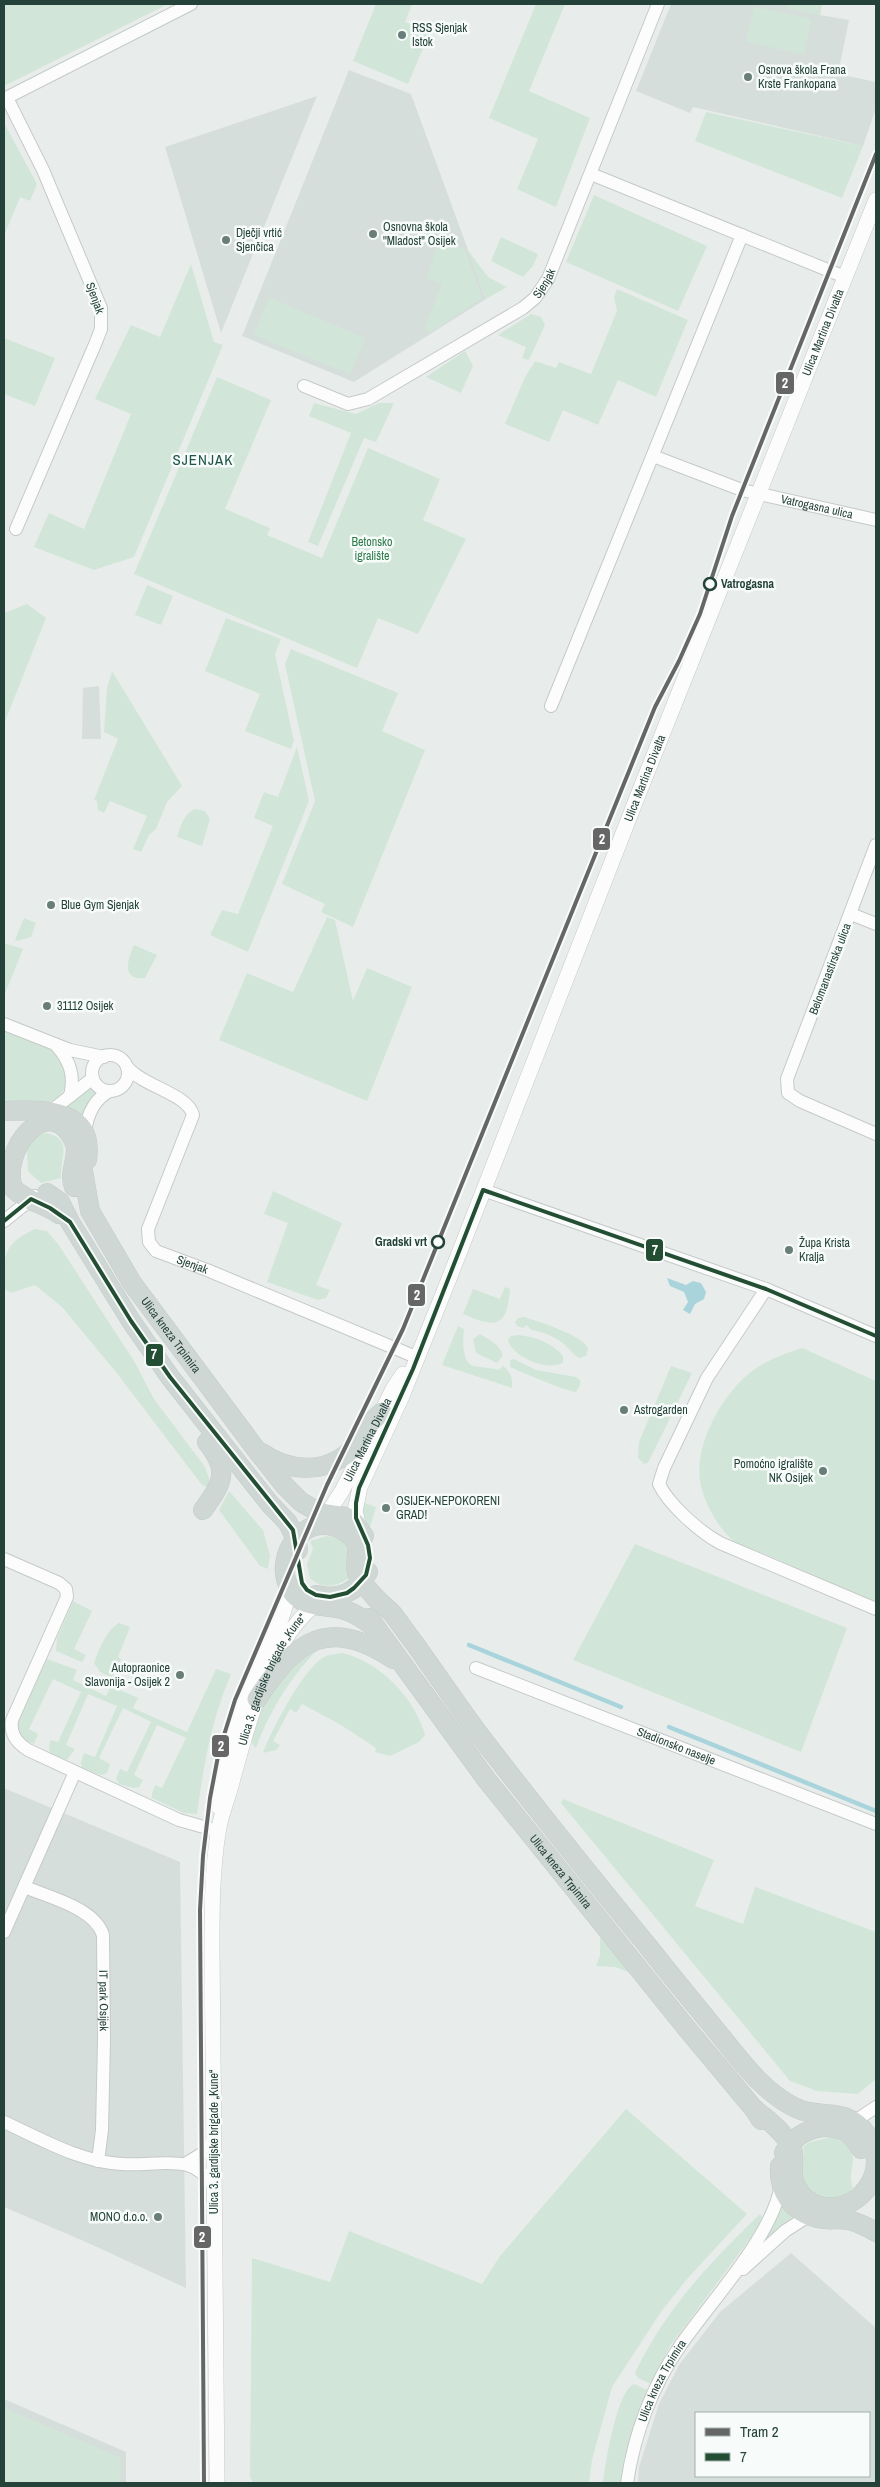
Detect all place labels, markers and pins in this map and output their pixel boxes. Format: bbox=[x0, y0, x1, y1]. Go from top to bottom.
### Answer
place label: RSS Sjenjak Istok bbox=[412, 20, 467, 50]
marker: RSS Sjenjak Istok bbox=[396, 29, 408, 41]
place label: Osnova škola Frana Krste Frankopana bbox=[758, 62, 847, 92]
marker: Osnova škola Frana Krste Frankopana bbox=[742, 71, 754, 83]
place label: Osnovna škola ''Mladost'' Osijek bbox=[383, 219, 456, 249]
place label: Dječji vrtić Sjenčica bbox=[236, 225, 282, 255]
marker: Osnovna škola ''Mladost'' Osijek bbox=[367, 228, 379, 240]
marker: Dječji vrtić Sjenčica bbox=[220, 234, 232, 246]
place label: Vatrogasna bbox=[721, 576, 775, 592]
marker: Vatrogasna bbox=[703, 577, 717, 591]
place label: Blue Gym Sjenjak bbox=[61, 897, 139, 913]
marker: Blue Gym Sjenjak bbox=[45, 899, 57, 911]
place label: 31112 Osijek bbox=[57, 998, 114, 1014]
marker: 31112 Osijek bbox=[41, 1000, 53, 1012]
place label: Gradski vrt bbox=[375, 1234, 428, 1250]
marker: Gradski vrt bbox=[431, 1235, 445, 1249]
place label: Župa Krista Kralja bbox=[799, 1235, 850, 1265]
marker: Župa Krista Kralja bbox=[783, 1244, 795, 1256]
place label: Astrogarden bbox=[633, 1402, 688, 1418]
marker: Astrogarden bbox=[618, 1404, 630, 1416]
place label: Pomoćno igralište NK Osijek bbox=[734, 1456, 813, 1486]
marker: Pomoćno igralište NK Osijek bbox=[817, 1465, 829, 1477]
place label: OSIJEK-NEPOKORENI GRAD! bbox=[396, 1493, 500, 1523]
marker: OSIJEK-NEPOKORENI GRAD! bbox=[380, 1502, 392, 1514]
place label: Autopraonice Slavonija - Osijek 2 bbox=[85, 1660, 170, 1690]
marker: Autopraonice Slavonija - Osijek 2 bbox=[174, 1669, 186, 1681]
place label: MONO d.o.o. bbox=[90, 2209, 148, 2225]
marker: MONO d.o.o. bbox=[152, 2211, 164, 2223]

